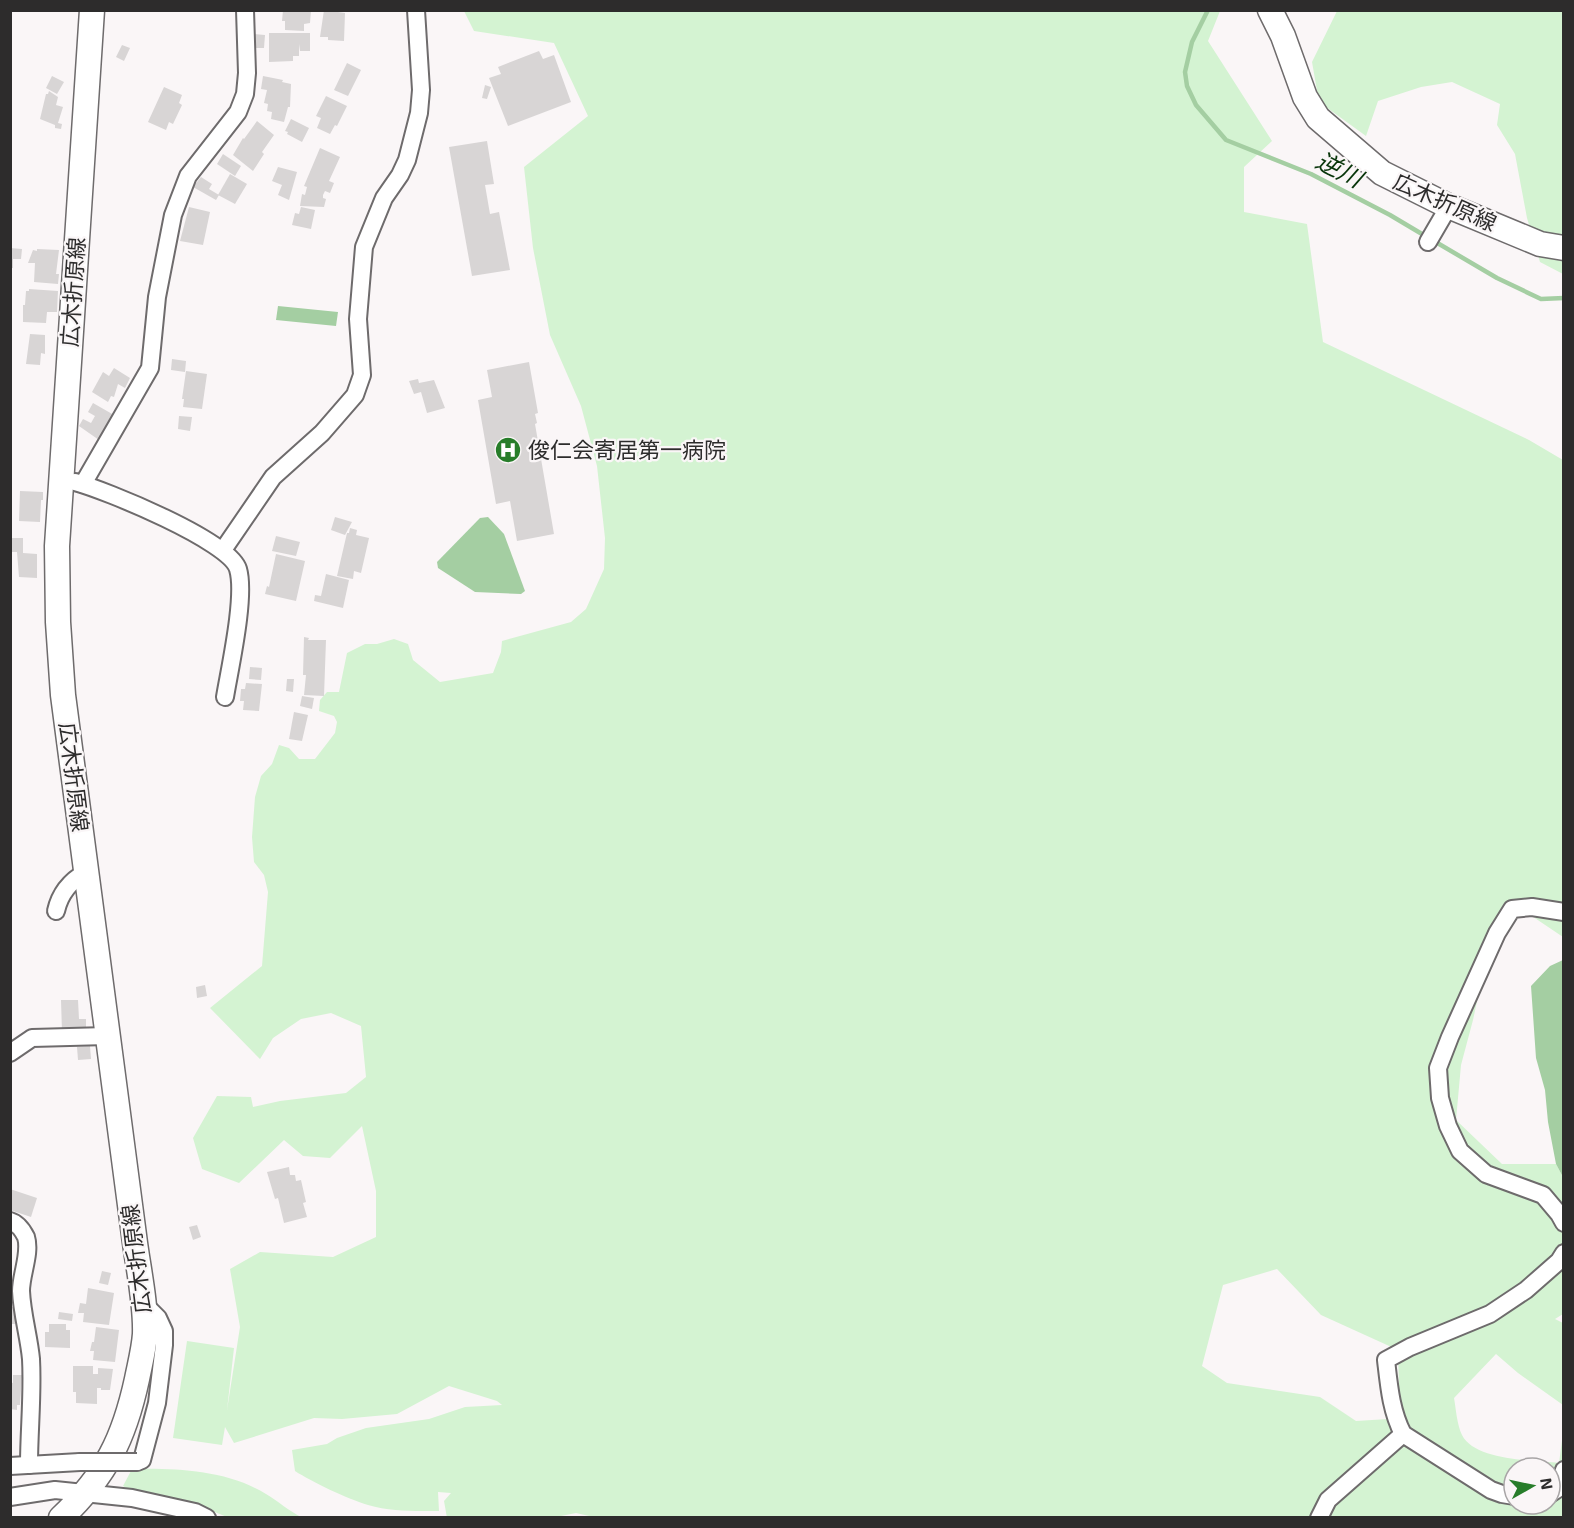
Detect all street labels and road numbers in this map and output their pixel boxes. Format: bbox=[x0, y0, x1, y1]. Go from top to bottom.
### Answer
street label: 広木折原線 bbox=[1390, 167, 1501, 235]
street label: 広木折原線 bbox=[55, 236, 89, 348]
street label: 広木折原線 bbox=[55, 721, 95, 833]
street label: 広木折原線 bbox=[115, 1203, 155, 1315]

